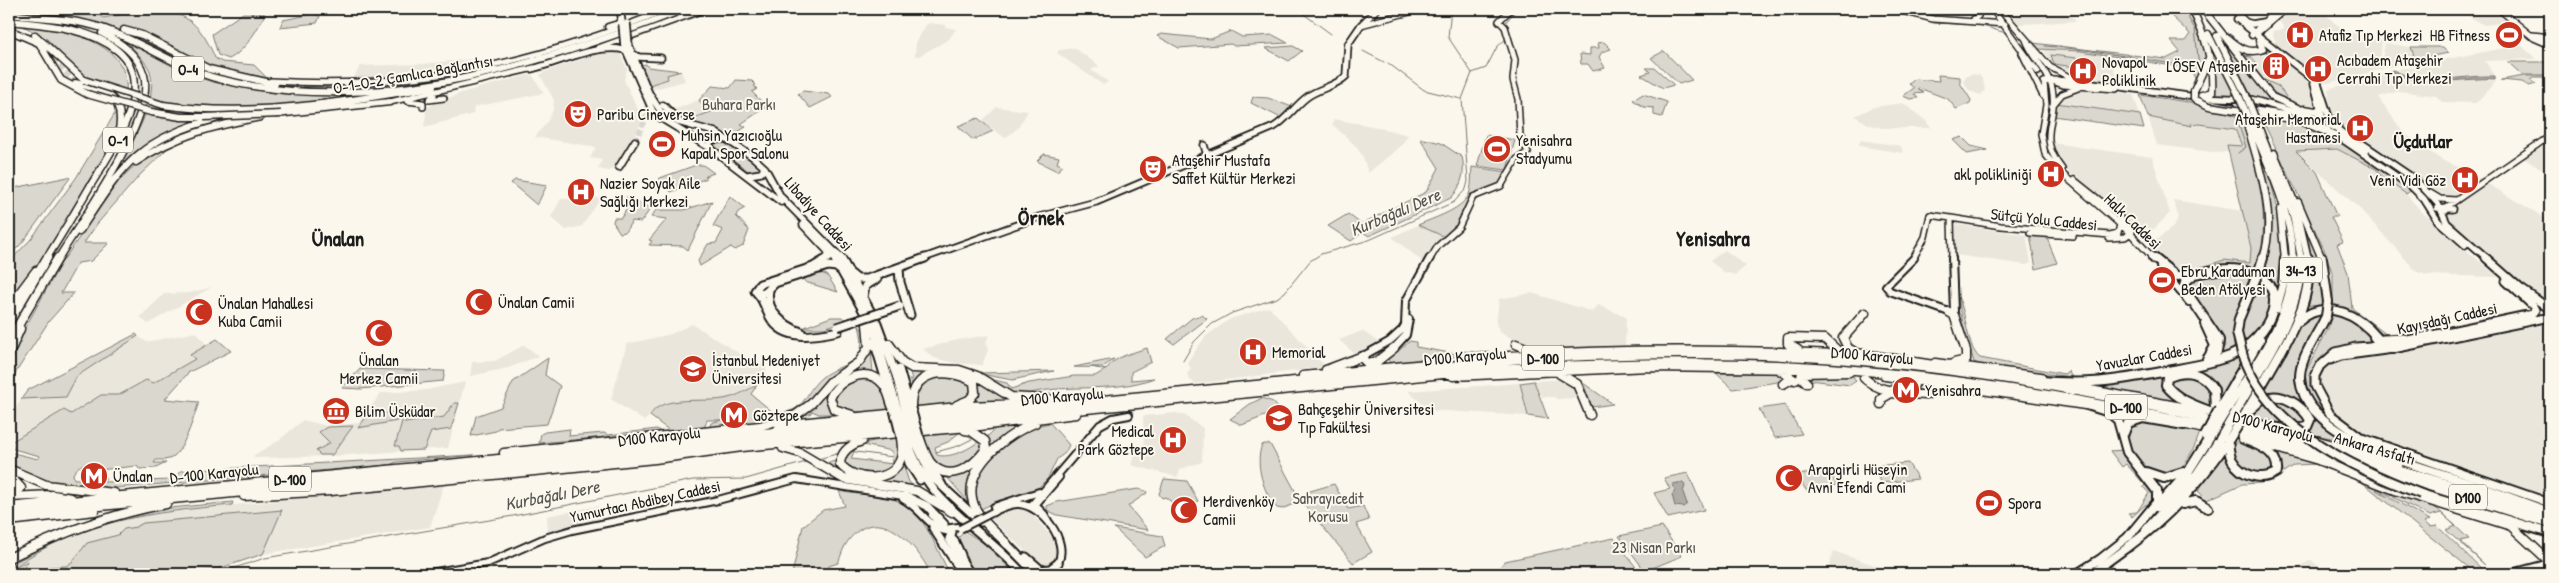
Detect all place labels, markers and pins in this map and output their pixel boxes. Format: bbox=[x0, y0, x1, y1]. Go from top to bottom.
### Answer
hospital icon: Atafiz Tıp Merkezi bbox=[2285, 20, 2315, 50]
sports icon: HB Fitness bbox=[2494, 20, 2524, 50]
place label: Atafiz Tıp Merkezi bbox=[2319, 24, 2423, 46]
place label: HB Fitness bbox=[2430, 24, 2490, 46]
place label: Acıbadem Ataşehir Cerrahi Tıp Merkezi bbox=[2337, 49, 2452, 89]
place label: Novapol Poliklinik bbox=[2102, 51, 2156, 91]
building icon: LÖSEV Ataşehir bbox=[2261, 51, 2291, 81]
hospital icon: Acıbadem Ataşehir Cerrahi Tıp Merkezi bbox=[2303, 54, 2333, 84]
place label: LÖSEV Ataşehir bbox=[2166, 55, 2257, 77]
hospital icon: Novapol Poliklinik bbox=[2068, 56, 2098, 86]
theatre icon: Paribu Cineverse bbox=[563, 99, 593, 129]
place label: Paribu Cineverse bbox=[597, 103, 695, 125]
place label: Ataşehir Memorial Hastanesi bbox=[2235, 108, 2342, 148]
hospital icon: Ataşehir Memorial Hastanesi bbox=[2345, 113, 2375, 143]
place label: Muhsin Yazıcıoğlu Kapalı Spor Salonu bbox=[681, 124, 789, 164]
sports icon: Muhsin Yazıcıoğlu Kapalı Spor Salonu bbox=[647, 129, 677, 159]
place label: Yenisahra Stadyumu bbox=[1516, 129, 1572, 169]
sports icon: Yenisahra Stadyumu bbox=[1482, 134, 1512, 164]
place label: Ataşehir Mustafa Saffet Kültür Merkezi bbox=[1172, 149, 1296, 189]
theatre icon: Ataşehir Mustafa Saffet Kültür Merkezi bbox=[1138, 154, 1168, 184]
hospital icon: akl polikliniği bbox=[2036, 159, 2066, 189]
place label: akl polikliniği bbox=[1954, 163, 2032, 185]
hospital icon: Veni Vidi Göz bbox=[2450, 165, 2480, 195]
place label: Veni Vidi Göz bbox=[2369, 169, 2446, 191]
place label: Nazier Soyak Aile Sağlığı Merkezi bbox=[600, 172, 701, 212]
hospital icon: Nazier Soyak Aile Sağlığı Merkezi bbox=[566, 177, 596, 207]
place label: Ebru Karaduman Beden Atölyesi bbox=[2181, 260, 2275, 300]
sports icon: Ebru Karaduman Beden Atölyesi bbox=[2147, 265, 2177, 295]
mosque icon: Ünalan Camii bbox=[464, 287, 494, 317]
place label: Ünalan Camii bbox=[498, 291, 575, 313]
place label: Ünalan Mahallesi Kuba Camii bbox=[218, 292, 314, 332]
mosque icon: Ünalan Mahallesi Kuba Camii bbox=[184, 297, 214, 327]
mosque icon: Ünalan Merkez Camii bbox=[364, 318, 394, 348]
hospital icon: Memorial bbox=[1238, 337, 1268, 367]
place label: Memorial bbox=[1272, 341, 1326, 363]
place label: Ünalan Merkez Camii bbox=[340, 349, 418, 389]
place label: İstanbul Medeniyet Üniversitesi bbox=[712, 349, 820, 389]
school or university icon: İstanbul Medeniyet Üniversitesi bbox=[678, 354, 708, 384]
metro station icon: Yenisahra bbox=[1891, 375, 1921, 405]
place label: Yenisahra bbox=[1925, 379, 1981, 401]
museum icon: Bilim Üsküdar bbox=[321, 396, 351, 426]
place label: Bahçeşehir Üniversitesi Tıp Fakültesi bbox=[1298, 398, 1434, 438]
place label: Bilim Üsküdar bbox=[355, 400, 436, 422]
metro station icon: Göztepe bbox=[719, 400, 749, 430]
school or university icon: Bahçeşehir Üniversitesi Tıp Fakültesi bbox=[1264, 403, 1294, 433]
place label: Göztepe bbox=[753, 404, 800, 426]
place label: Medical Park Göztepe bbox=[1077, 420, 1155, 460]
hospital icon: Medical Park Göztepe bbox=[1158, 425, 1188, 455]
place label: Arapgirli Hüseyin Avni Efendi Cami bbox=[1808, 458, 1907, 498]
metro station icon: Ünalan bbox=[79, 461, 109, 491]
mosque icon: Arapgirli Hüseyin Avni Efendi Cami bbox=[1774, 463, 1804, 493]
place label: Ünalan bbox=[113, 465, 153, 487]
sports icon: Spora bbox=[1974, 488, 2004, 518]
place label: Merdivenköy Camii bbox=[1203, 490, 1275, 530]
place label: Spora bbox=[2008, 492, 2041, 514]
mosque icon: Merdivenköy Camii bbox=[1169, 495, 1199, 525]

